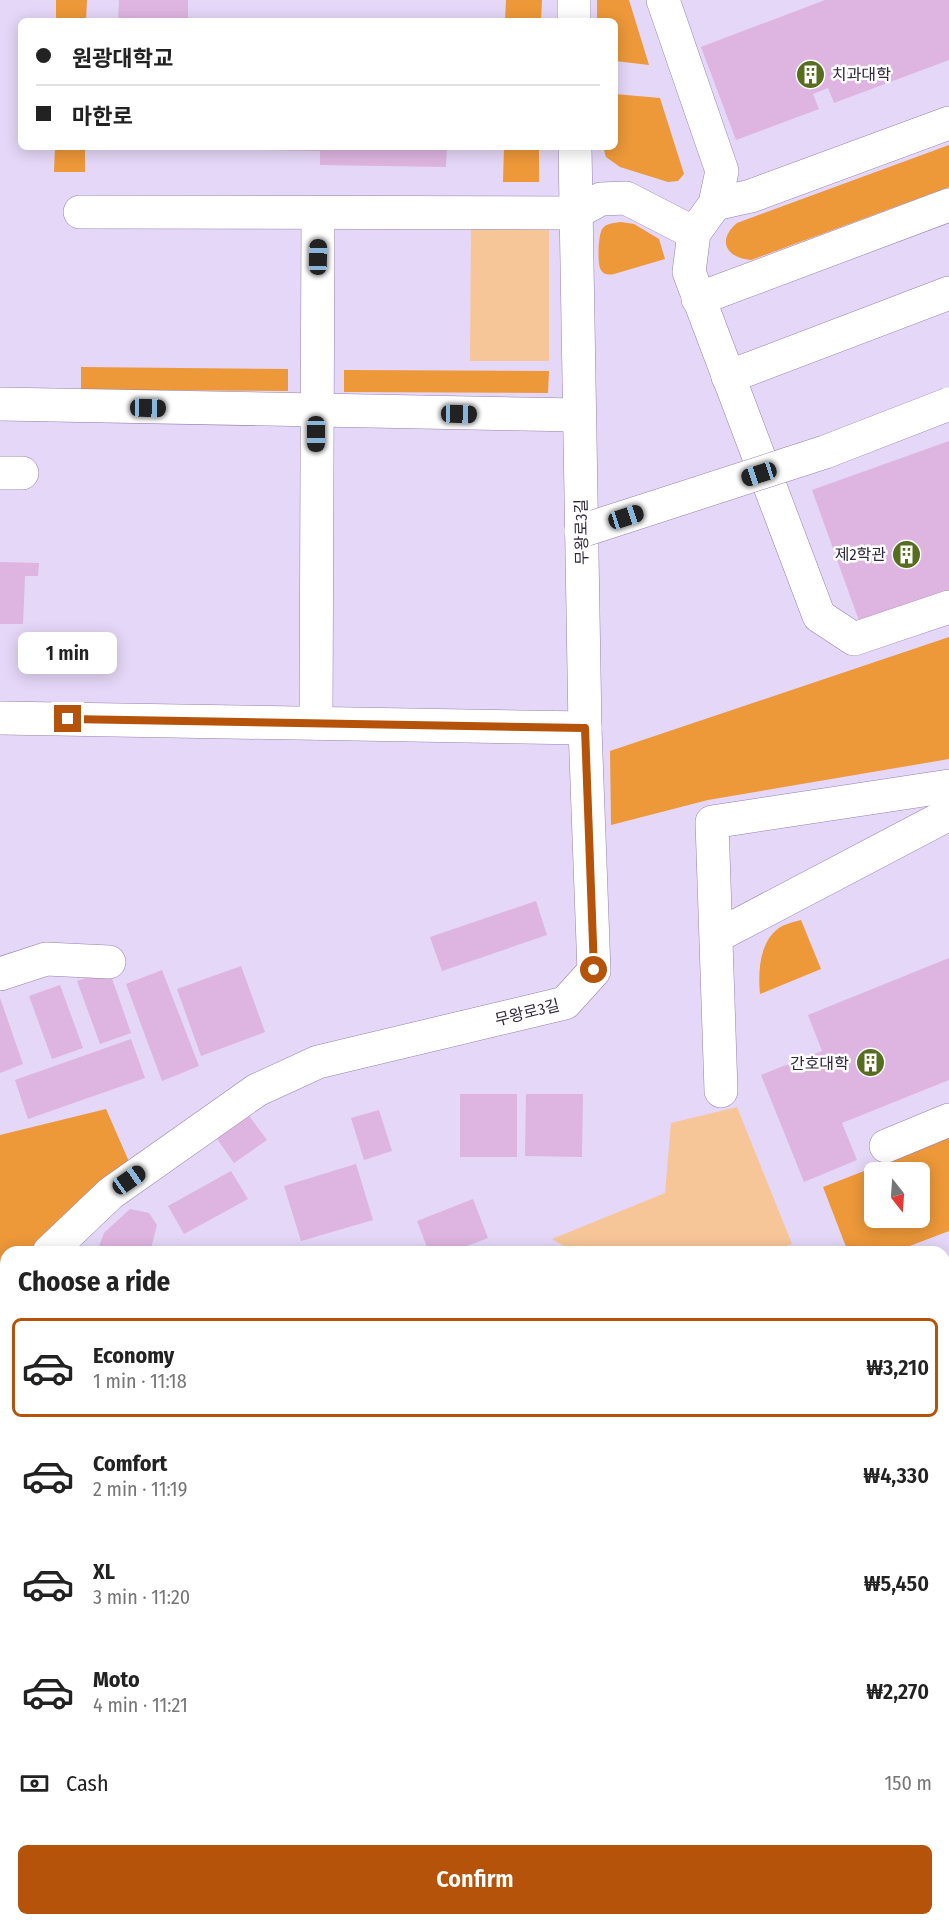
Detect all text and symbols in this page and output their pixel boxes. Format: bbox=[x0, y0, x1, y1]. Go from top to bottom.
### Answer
text: 원광대학교 bbox=[72, 45, 173, 72]
building icon: 치과대학 bbox=[795, 58, 827, 90]
place label: 치과대학 bbox=[832, 65, 891, 84]
text: 마한로 bbox=[72, 103, 133, 130]
car bbox=[309, 239, 327, 275]
car bbox=[130, 399, 166, 417]
car bbox=[441, 405, 477, 423]
car bbox=[307, 416, 325, 452]
car bbox=[739, 460, 779, 488]
street label: 무왕로3길 bbox=[571, 499, 592, 565]
car bbox=[606, 503, 646, 531]
building icon: 제2학관 bbox=[891, 538, 923, 570]
place label: 제2학관 bbox=[835, 545, 886, 564]
callout: 1 min bbox=[19, 632, 118, 674]
text: 1 min bbox=[46, 641, 89, 665]
route end bbox=[54, 705, 81, 732]
route start bbox=[580, 956, 607, 983]
street label: 무왕로3길 bbox=[493, 995, 561, 1030]
building icon: 간호대학 bbox=[854, 1047, 886, 1079]
place label: 간호대학 bbox=[790, 1054, 849, 1073]
car bbox=[109, 1162, 149, 1198]
north arrow bbox=[864, 1162, 930, 1228]
map controls bbox=[864, 1162, 930, 1228]
text: Choose a ride bbox=[18, 1266, 170, 1298]
icon: car bbox=[21, 1341, 75, 1395]
text: Economy bbox=[93, 1342, 174, 1369]
text: ₩3,210 bbox=[866, 1354, 929, 1381]
text: 1 min · 11:18 bbox=[93, 1369, 187, 1393]
icon: car bbox=[21, 1449, 75, 1503]
text: Comfort bbox=[93, 1450, 167, 1477]
text: ₩4,330 bbox=[863, 1462, 929, 1489]
text: 2 min · 11:19 bbox=[93, 1477, 187, 1501]
icon: car bbox=[21, 1557, 75, 1611]
text: XL bbox=[93, 1558, 115, 1585]
text: ₩5,450 bbox=[864, 1570, 929, 1597]
text: 3 min · 11:20 bbox=[93, 1585, 190, 1609]
icon: car bbox=[21, 1665, 75, 1719]
text: Moto bbox=[93, 1666, 140, 1693]
text: ₩2,270 bbox=[866, 1678, 929, 1705]
text: 4 min · 11:21 bbox=[93, 1693, 188, 1717]
icon: cash bbox=[18, 1767, 51, 1800]
text: Cash bbox=[66, 1770, 109, 1797]
text: 150 m bbox=[885, 1771, 932, 1795]
button: Confirm bbox=[18, 1845, 932, 1914]

